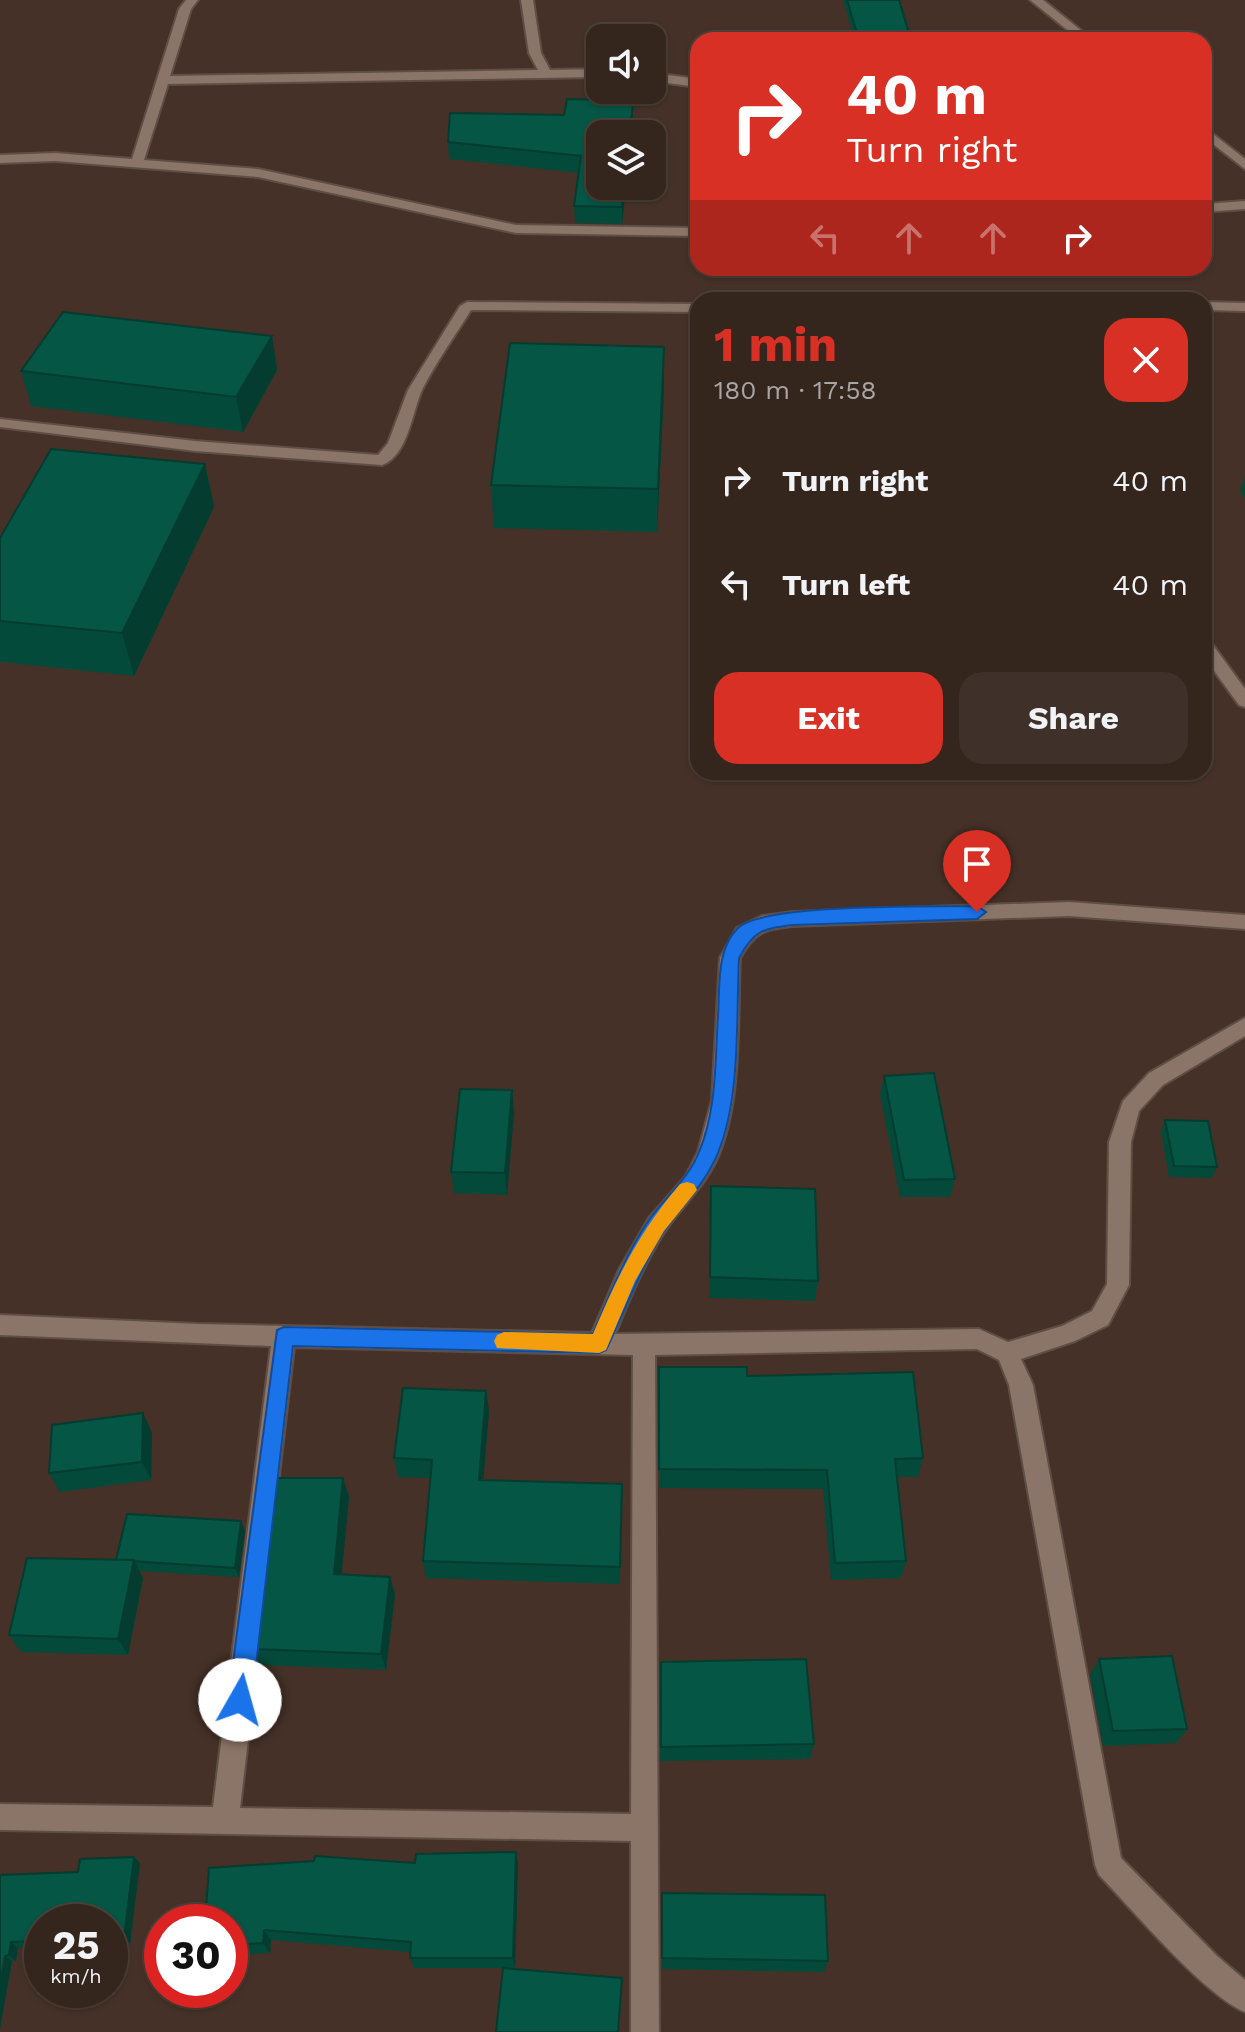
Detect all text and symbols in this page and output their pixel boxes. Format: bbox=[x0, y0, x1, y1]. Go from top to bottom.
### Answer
map controls bbox=[586, 24, 666, 200]
button: sound bbox=[586, 24, 666, 104]
text: 40 m bbox=[846, 62, 987, 128]
icon: right bbox=[714, 64, 818, 168]
button: layers bbox=[586, 120, 666, 200]
text: Turn right bbox=[846, 129, 1017, 171]
icon: left bbox=[803, 216, 847, 260]
icon: ahead bbox=[887, 216, 931, 260]
icon: ahead bbox=[971, 216, 1015, 260]
icon: right bbox=[1055, 216, 1099, 260]
text: 1 min bbox=[714, 316, 837, 373]
button: close bbox=[1104, 318, 1188, 402]
text: 180 m · 17:58 bbox=[714, 375, 877, 405]
icon: right bbox=[714, 458, 758, 502]
text: Turn right bbox=[782, 463, 928, 498]
text: 40 m bbox=[1112, 463, 1188, 498]
icon: left bbox=[714, 562, 758, 606]
text: Turn left bbox=[782, 567, 910, 602]
text: 40 m bbox=[1112, 567, 1188, 602]
button: Exit bbox=[714, 672, 943, 764]
button: Share bbox=[959, 672, 1188, 764]
pin bbox=[943, 830, 1011, 912]
icon: arrive bbox=[955, 842, 999, 886]
position arrow bbox=[198, 1658, 282, 1742]
speed limit sign: 30 bbox=[144, 1904, 248, 2008]
text: 25 bbox=[52, 1922, 100, 1969]
text: km/h bbox=[50, 1964, 102, 1988]

